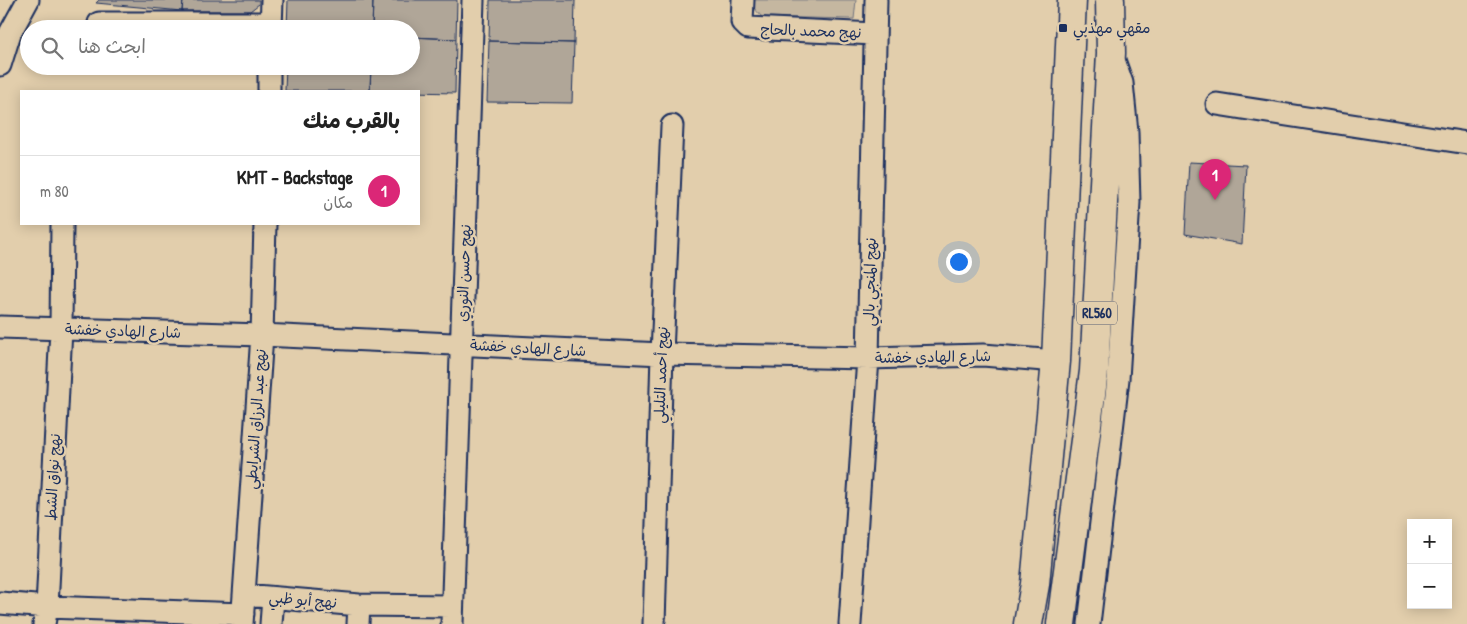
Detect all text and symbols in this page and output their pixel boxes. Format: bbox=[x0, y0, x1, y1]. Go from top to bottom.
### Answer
place label: مقهي مهذبي bbox=[1073, 17, 1151, 41]
street label: نهج محمد بالحاج bbox=[760, 18, 862, 43]
search box bbox=[20, 20, 420, 75]
marker: مقهي مهذبي bbox=[1057, 22, 1069, 34]
text: ابحث هنا bbox=[78, 33, 146, 59]
icon: search bbox=[38, 34, 66, 62]
text: بالقرب منك bbox=[303, 106, 400, 135]
pin: 1 bbox=[1199, 159, 1231, 200]
text: KMT - Backstage bbox=[237, 164, 353, 190]
text: 80 m bbox=[40, 180, 69, 202]
text: 1 bbox=[381, 180, 387, 202]
text: مكان bbox=[323, 191, 353, 213]
street label: نهج حسن النوري bbox=[451, 224, 477, 322]
street label: نهج المنجي بالي bbox=[858, 237, 884, 327]
your location bbox=[946, 249, 972, 275]
road number: RL560 bbox=[1077, 302, 1117, 324]
street label: شارع الهادي خفشة bbox=[65, 318, 181, 344]
street label: نهج أحمد التليلي bbox=[648, 326, 676, 424]
street label: شارع الهادي خفشة bbox=[469, 334, 587, 362]
street label: شارع الهادي خفشة bbox=[875, 345, 991, 369]
street label: نهج عبد الرزاق الشرايطي bbox=[240, 348, 274, 490]
street label: نهج نواق الشط bbox=[40, 433, 65, 521]
map controls bbox=[1407, 519, 1452, 609]
button: + bbox=[1407, 519, 1452, 564]
button: − bbox=[1407, 564, 1452, 609]
street label: نهج أبو ظبي bbox=[268, 586, 338, 616]

